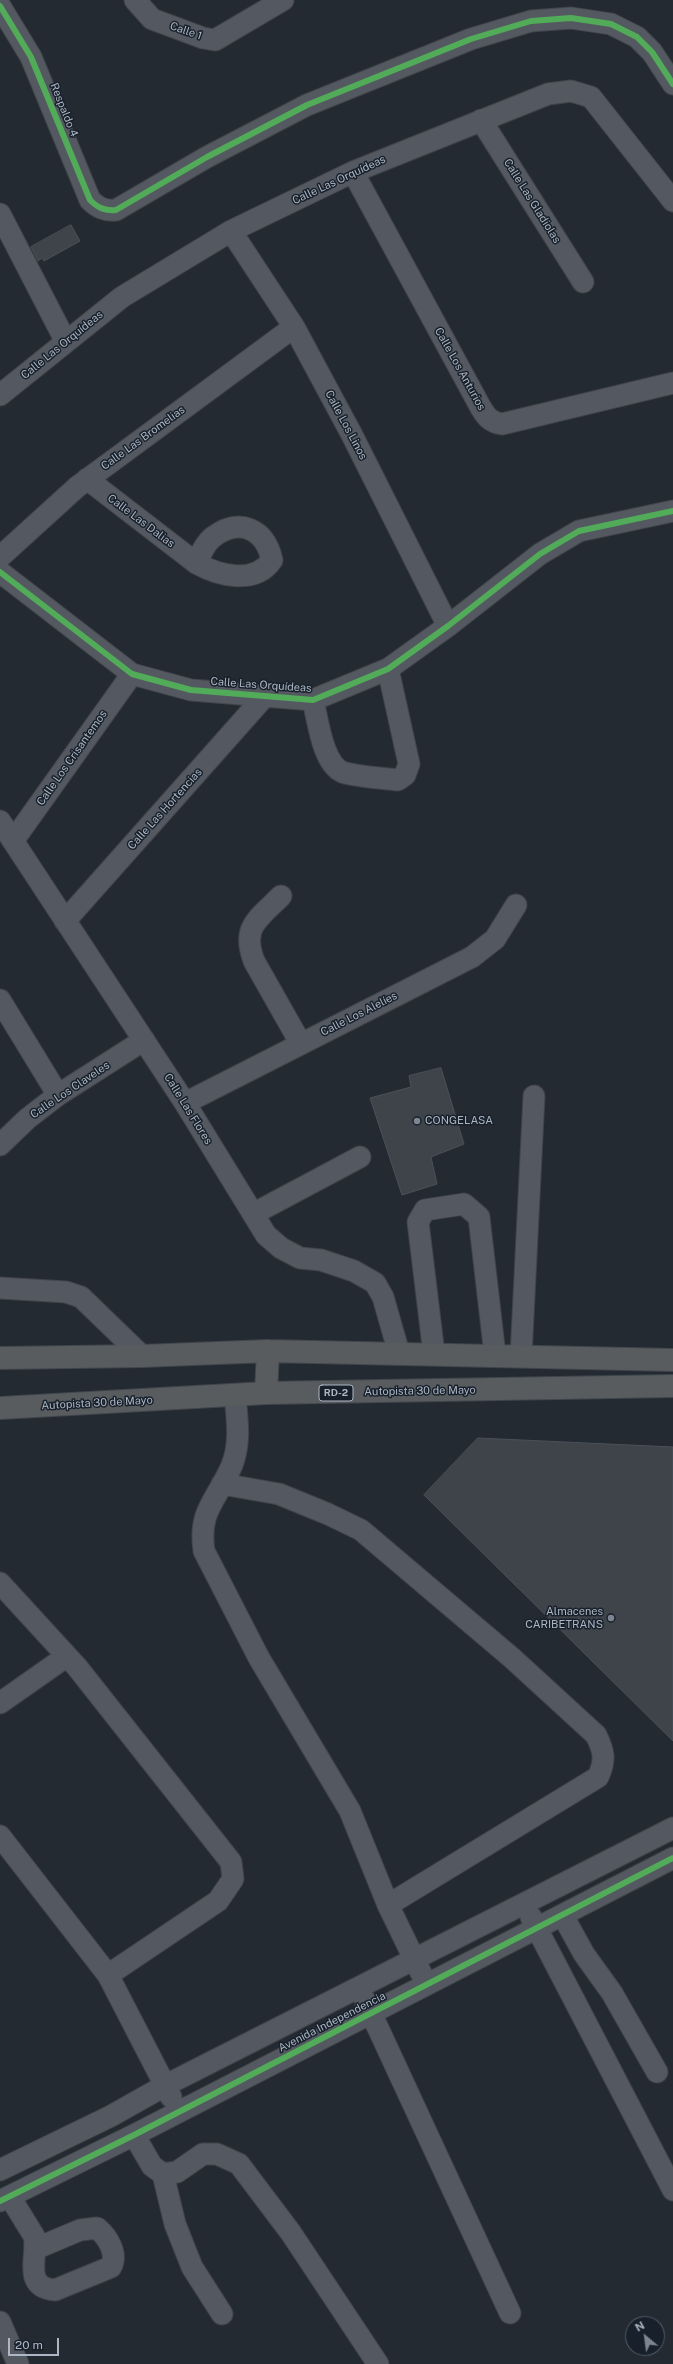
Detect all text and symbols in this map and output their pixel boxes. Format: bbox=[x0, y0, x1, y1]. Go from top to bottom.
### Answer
street label: Calle 1 bbox=[168, 19, 204, 43]
street label: Respaldo 4 bbox=[47, 81, 81, 139]
street label: Calle Las Orquídeas bbox=[290, 153, 388, 207]
street label: Calle Las Gladiolas bbox=[501, 156, 563, 246]
street label: Calle Las Orquídeas bbox=[18, 308, 106, 382]
street label: Calle Los Anturios bbox=[432, 325, 488, 413]
street label: Calle Los Linos bbox=[322, 388, 370, 462]
street label: Calle Las Bromelias bbox=[99, 403, 187, 473]
street label: Calle Las Dalias bbox=[105, 492, 177, 550]
street label: Calle Las Orquídeas bbox=[210, 675, 312, 695]
street label: Calle Los Crisantemos bbox=[34, 708, 110, 808]
street label: Calle Las Hortencias bbox=[125, 766, 205, 852]
street label: Calle Los Alelíes bbox=[319, 989, 399, 1039]
street label: Calle Los Claveles bbox=[28, 1059, 112, 1121]
street label: Calle Las Flores bbox=[161, 1071, 215, 1147]
place label: CONGELASA bbox=[425, 1114, 493, 1128]
marker: CONGELASA bbox=[412, 1116, 422, 1126]
street label: Autopista 30 de Mayo bbox=[364, 1383, 476, 1399]
road number: RD-2 bbox=[319, 1385, 353, 1401]
street label: Autopista 30 de Mayo bbox=[41, 1393, 153, 1413]
place label: Almacenes CARIBETRANS bbox=[525, 1605, 603, 1631]
marker: Almacenes CARIBETRANS bbox=[606, 1613, 616, 1623]
street label: Avenida Independencia bbox=[276, 1989, 388, 2055]
north arrow bbox=[625, 2316, 665, 2356]
text: N bbox=[633, 2319, 646, 2334]
scale bar bbox=[10, 2330, 61, 2356]
text: 20 m bbox=[15, 2338, 43, 2352]

